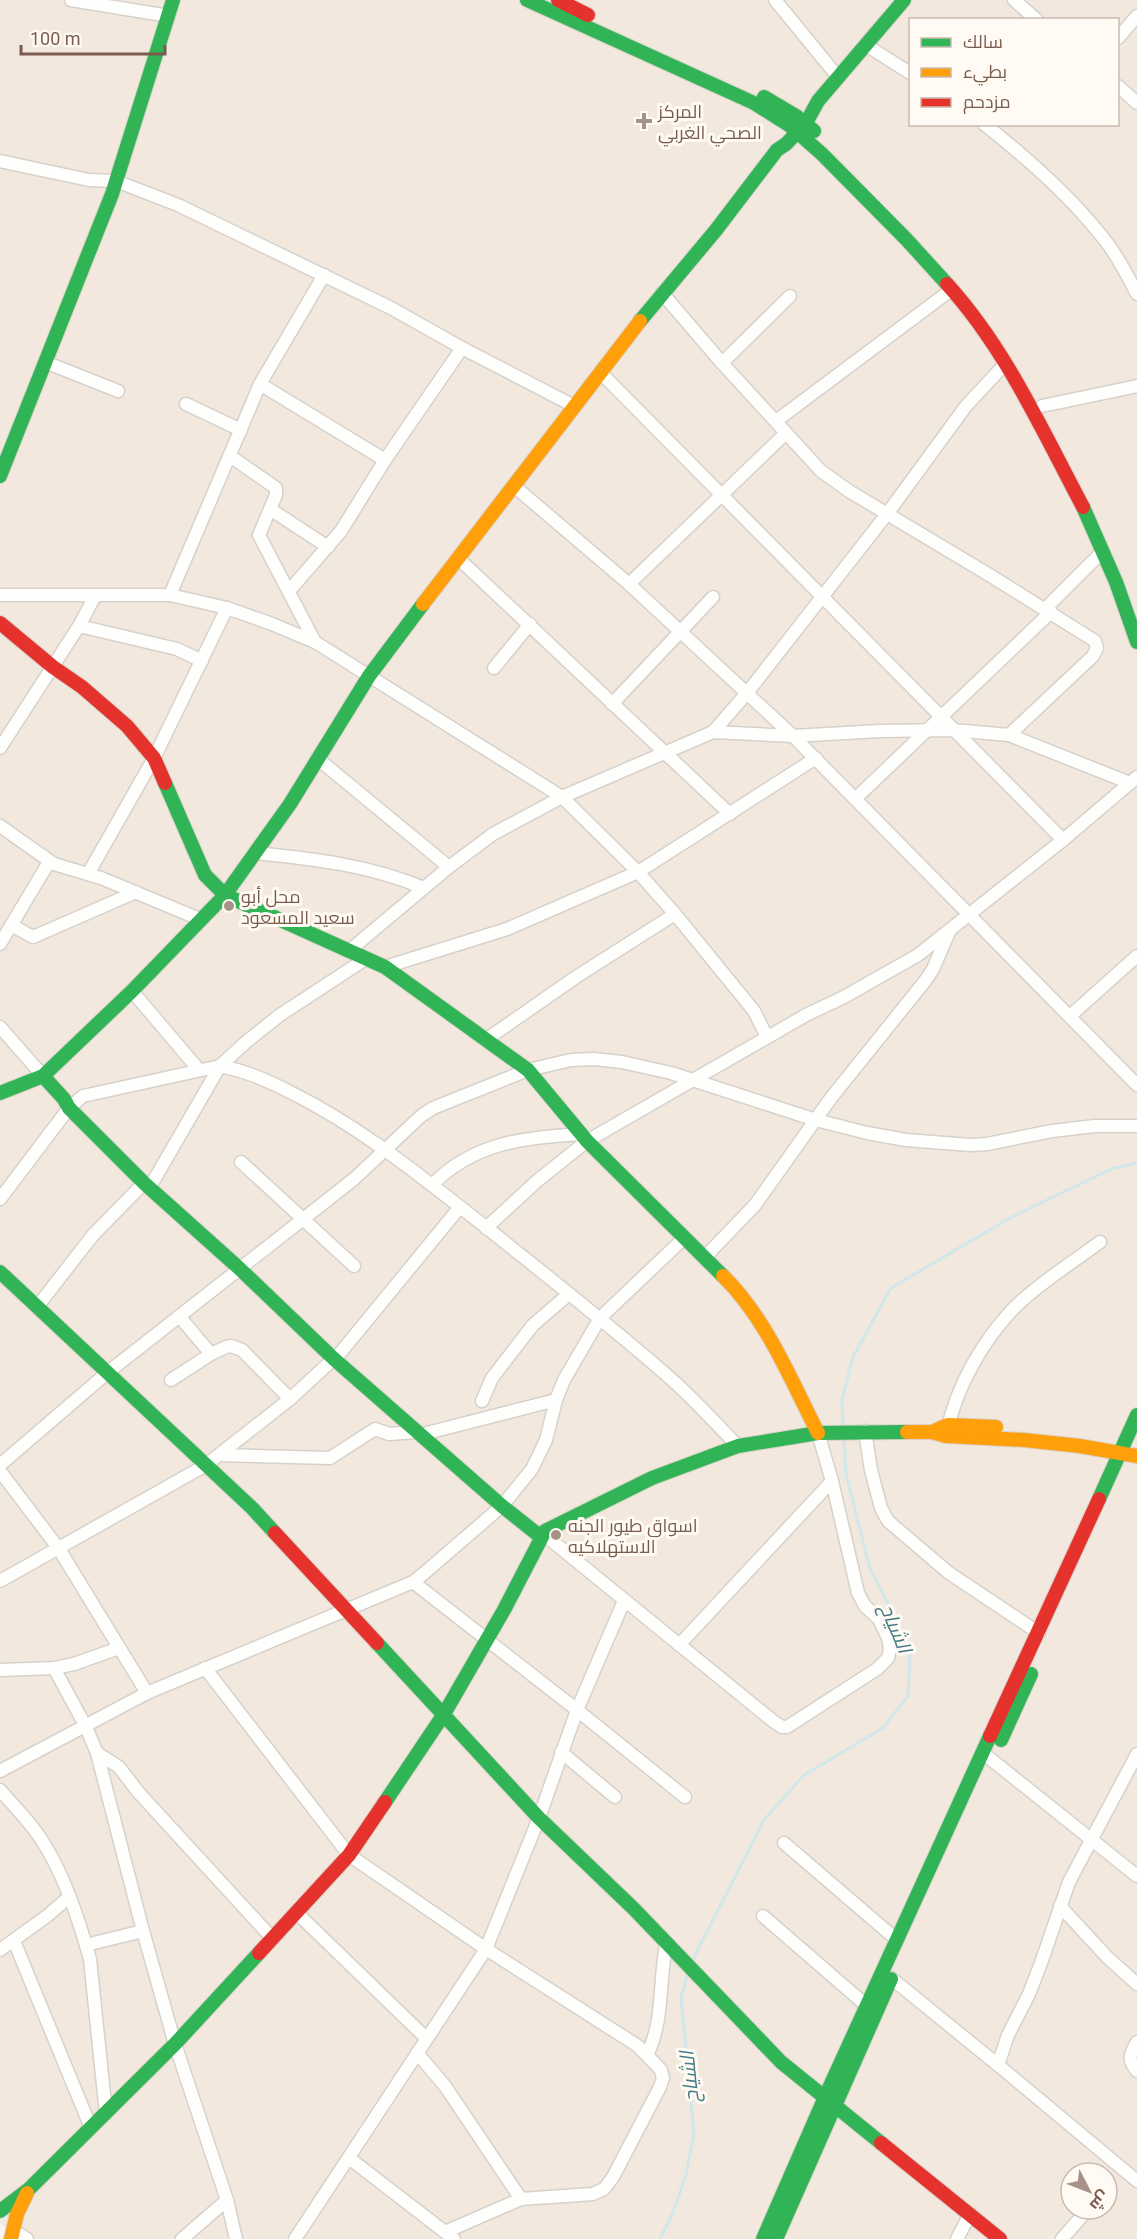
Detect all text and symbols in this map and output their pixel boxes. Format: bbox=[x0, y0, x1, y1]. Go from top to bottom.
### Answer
scale bar bbox=[21, 18, 165, 56]
legend bbox=[909, 18, 1119, 126]
text: 100 m bbox=[30, 28, 81, 49]
text: سالك bbox=[963, 31, 1003, 52]
text: بطيء bbox=[963, 61, 1007, 86]
text: مزدحم bbox=[963, 91, 1011, 114]
place label: المركز الصحي الغربي bbox=[657, 101, 762, 147]
marker: المركز الصحي الغربي bbox=[635, 112, 653, 130]
place label: محل أبو سعيد المسعود bbox=[241, 886, 355, 929]
marker: محل أبو سعيد المسعود bbox=[222, 899, 236, 913]
place label: اسواق طيور الجنه الاستهلاكيه bbox=[568, 1515, 698, 1558]
marker: اسواق طيور الجنه الاستهلاكيه bbox=[549, 1528, 563, 1542]
water label: الشياح bbox=[873, 1599, 918, 1660]
water label: الشياح bbox=[674, 2047, 706, 2105]
north arrow bbox=[1059, 2161, 1119, 2221]
text: ش bbox=[1086, 2187, 1114, 2215]

